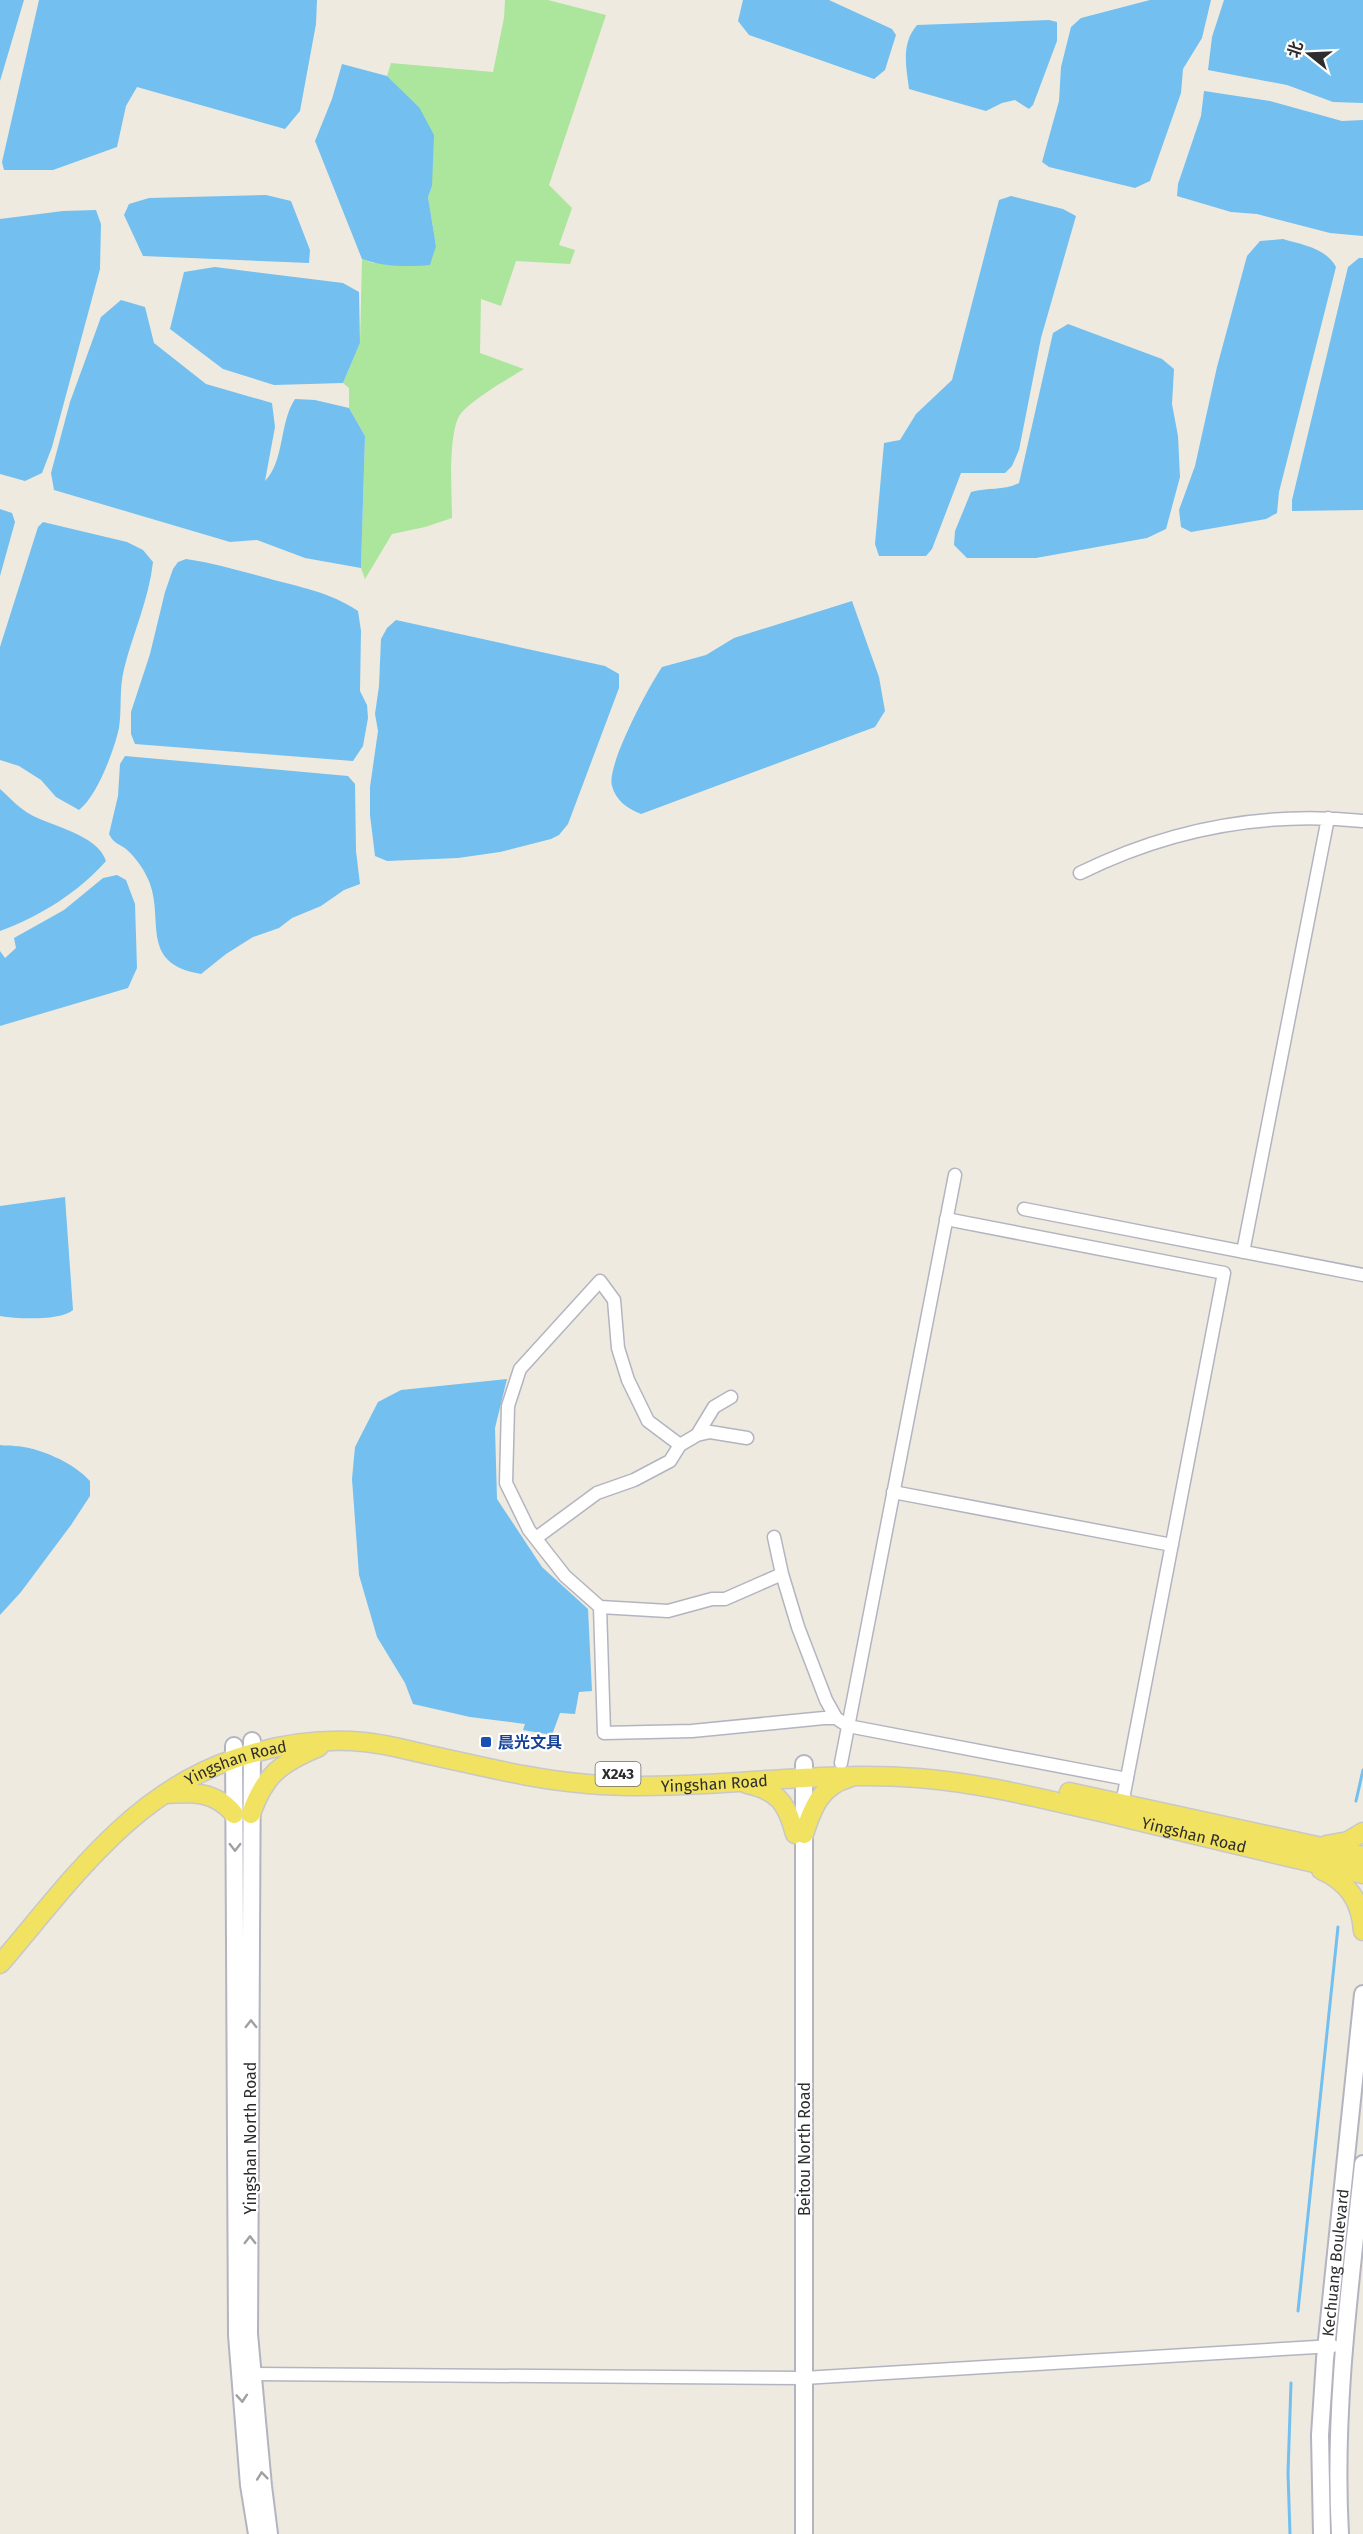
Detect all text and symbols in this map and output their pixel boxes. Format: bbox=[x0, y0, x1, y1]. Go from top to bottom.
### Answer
north arrow bbox=[1279, 24, 1339, 84]
text: 北 bbox=[1284, 39, 1307, 60]
place label: 晨光文具 bbox=[498, 1733, 562, 1752]
marker: 晨光文具 bbox=[479, 1735, 493, 1749]
street label: Yingshan Road bbox=[181, 1736, 288, 1789]
road number: X243 bbox=[596, 1762, 640, 1786]
street label: Yingshan Road bbox=[661, 1770, 768, 1795]
street label: Yingshan Road bbox=[1140, 1813, 1248, 1856]
one-way arrow bbox=[229, 1842, 241, 1851]
one-way arrow bbox=[245, 2019, 257, 2028]
street label: Yingshan North Road bbox=[241, 2062, 260, 2214]
street label: Beitou North Road bbox=[795, 2082, 814, 2216]
street label: Kechuang Boulevard bbox=[1318, 2188, 1352, 2337]
one-way arrow bbox=[244, 2235, 256, 2244]
one-way arrow bbox=[235, 2394, 248, 2403]
one-way arrow bbox=[256, 2471, 269, 2481]

